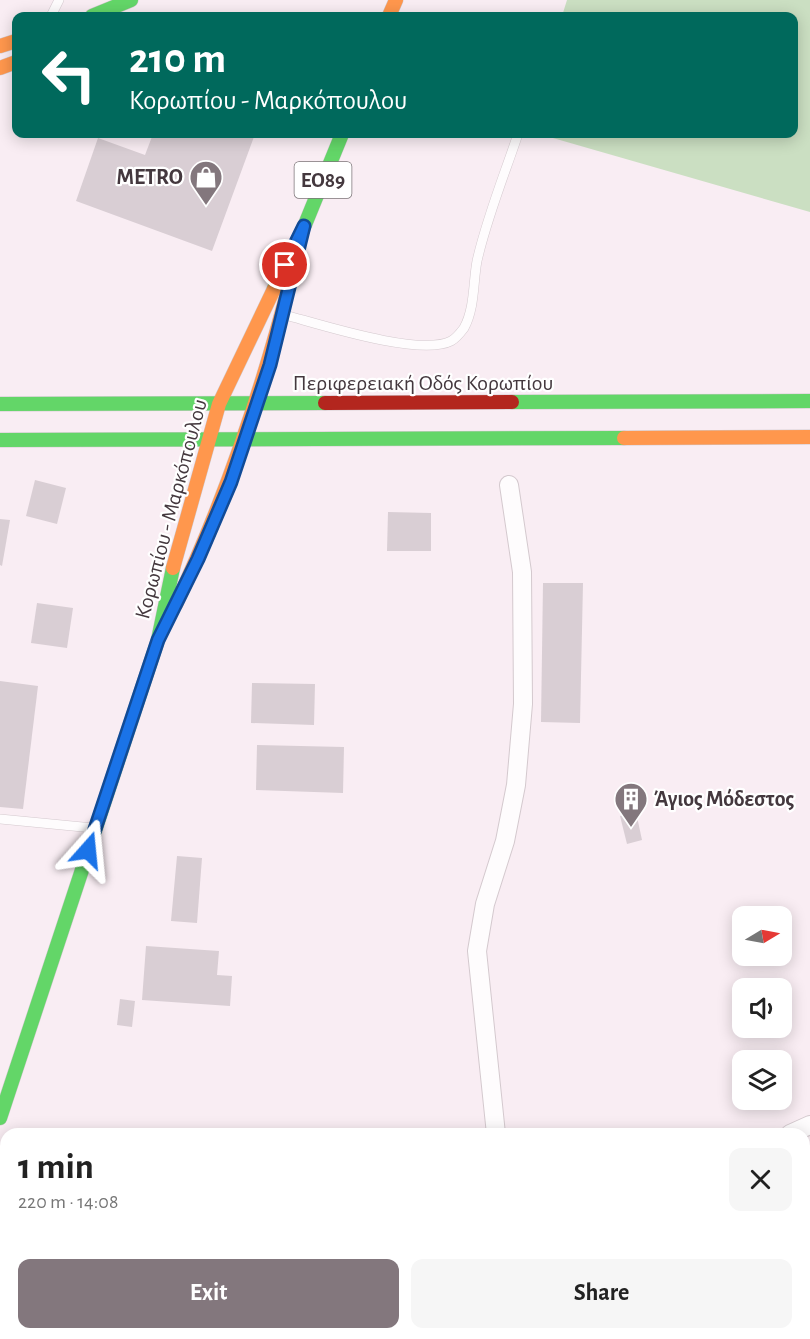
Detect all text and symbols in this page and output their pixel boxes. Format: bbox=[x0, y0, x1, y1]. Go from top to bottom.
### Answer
icon: left bbox=[30, 36, 108, 114]
text: 210 m bbox=[129, 38, 226, 80]
text: Κορωπίου - Μαρκόπουλου bbox=[129, 87, 407, 114]
shop icon: METRO bbox=[188, 159, 224, 206]
road number: ΕΟ89 bbox=[294, 162, 352, 198]
place label: METRO bbox=[116, 166, 183, 188]
pin bbox=[259, 239, 310, 290]
icon: arrive bbox=[268, 248, 301, 281]
street label: Περιφερειακή Οδός Κορωπίου bbox=[293, 372, 553, 394]
street label: Κορωπίου - Μαρκόπουλου bbox=[131, 397, 211, 621]
building icon: Άγιος Μόδεστος bbox=[613, 781, 649, 828]
place label: Άγιος Μόδεστος bbox=[654, 788, 794, 811]
position arrow bbox=[56, 818, 120, 882]
north arrow bbox=[732, 906, 792, 966]
map controls bbox=[732, 906, 792, 1110]
button: sound bbox=[732, 978, 792, 1038]
button: layers bbox=[732, 1050, 792, 1110]
button: close bbox=[729, 1148, 792, 1211]
text: 1 min bbox=[18, 1149, 94, 1185]
text: 220 m · 14:08 bbox=[18, 1192, 118, 1212]
button: Exit bbox=[18, 1259, 399, 1328]
button: Share bbox=[411, 1259, 792, 1328]

